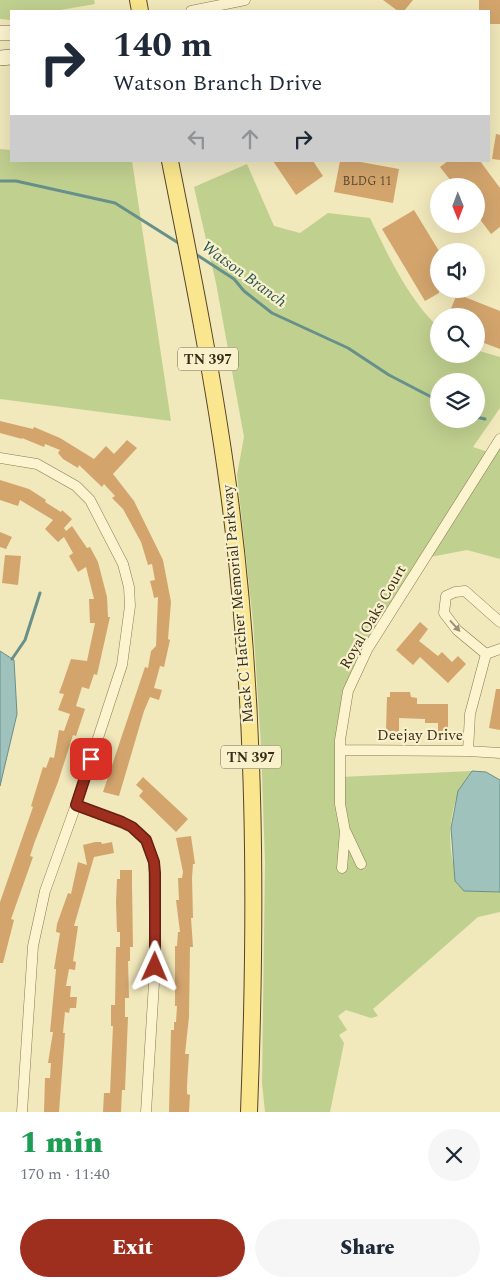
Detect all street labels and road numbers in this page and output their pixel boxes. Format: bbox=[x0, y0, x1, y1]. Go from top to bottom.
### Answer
road number: TN 397 bbox=[178, 348, 238, 370]
street label: Mack C Hatcher Memorial Parkway bbox=[216, 483, 260, 724]
street label: Royal Oaks Court bbox=[334, 561, 412, 673]
street label: Deejay Drive bbox=[377, 724, 463, 747]
road number: TN 397 bbox=[221, 746, 281, 769]

